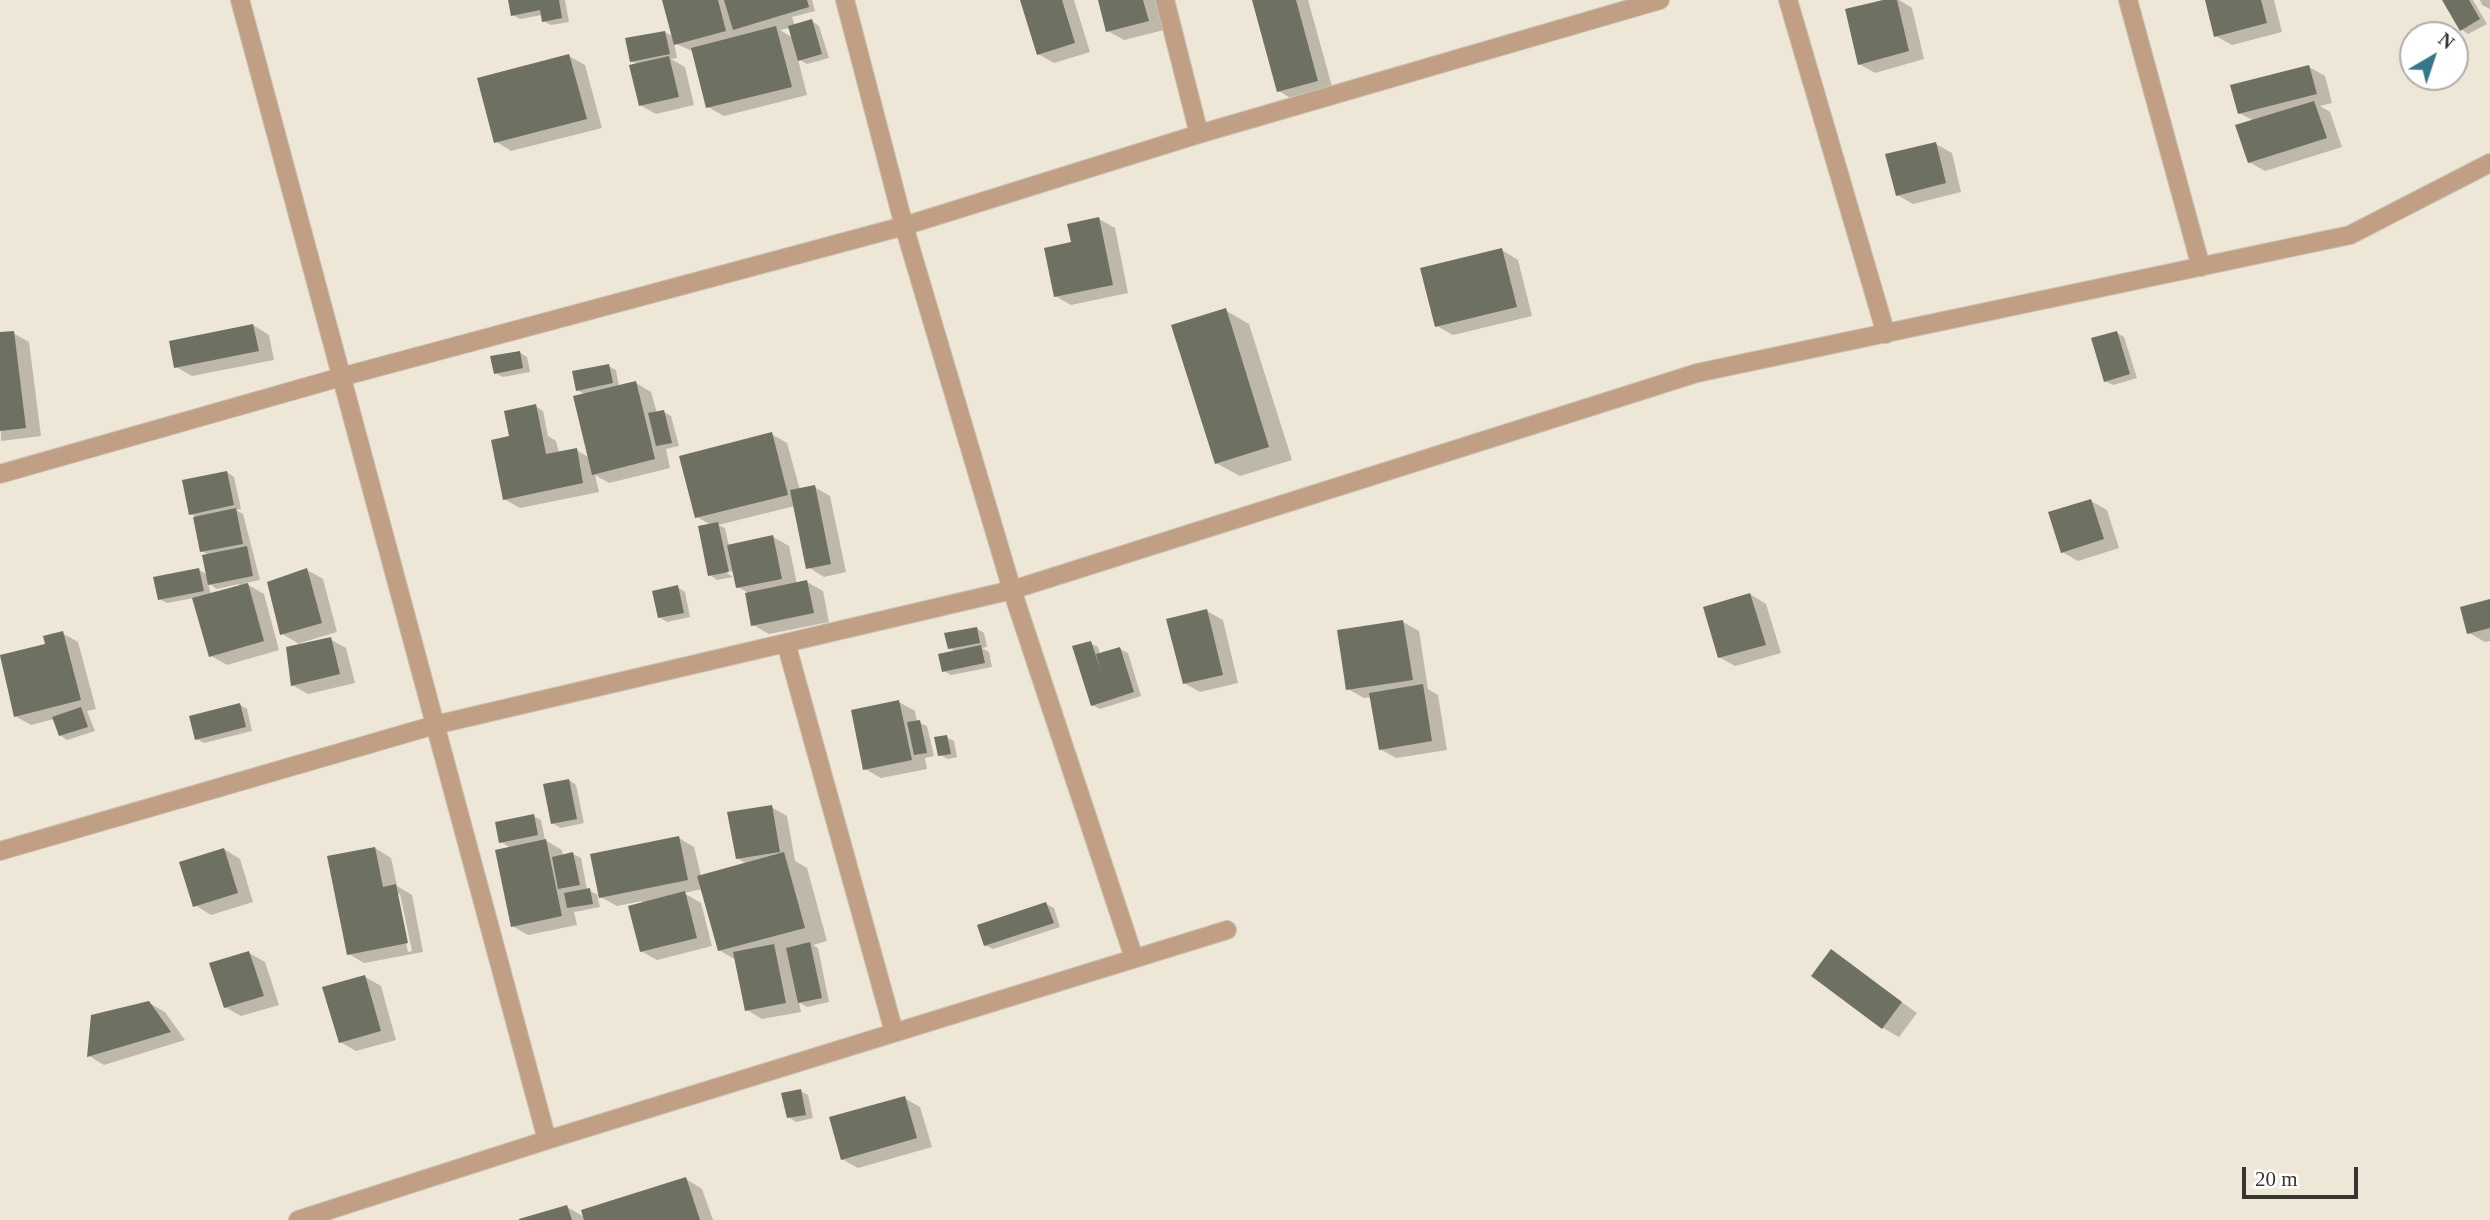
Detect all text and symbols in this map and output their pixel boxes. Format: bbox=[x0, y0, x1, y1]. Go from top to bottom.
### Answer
north arrow bbox=[2399, 21, 2469, 91]
text: N bbox=[2434, 28, 2458, 53]
scale bar bbox=[2245, 1154, 2360, 1198]
text: 20 m bbox=[2255, 1167, 2298, 1191]

